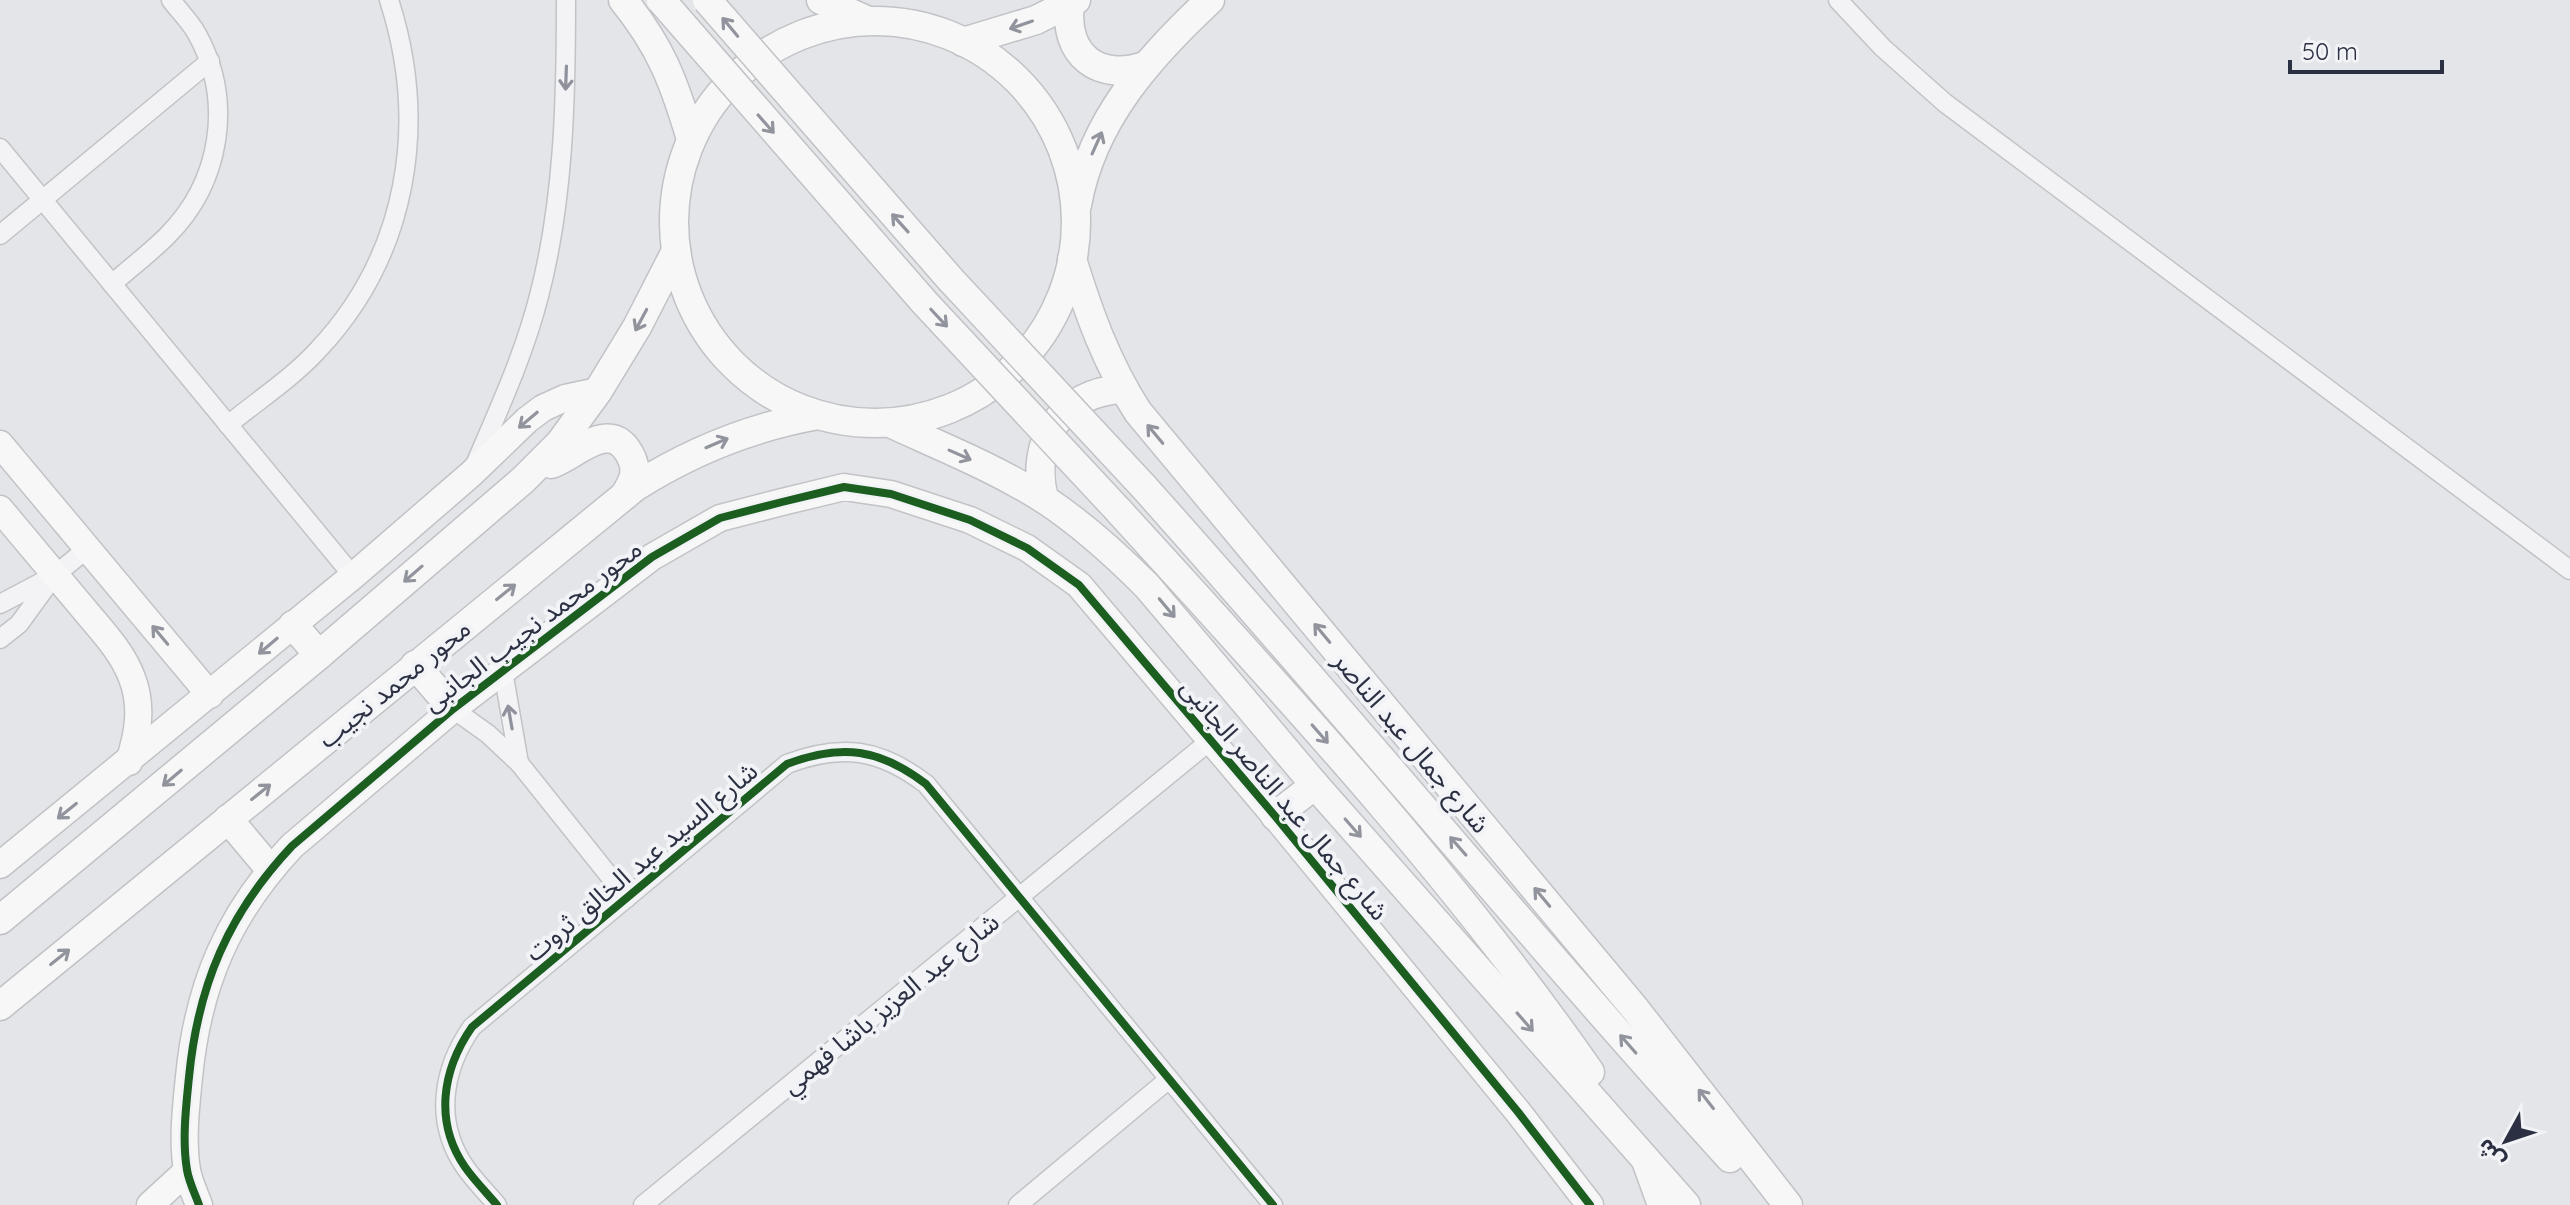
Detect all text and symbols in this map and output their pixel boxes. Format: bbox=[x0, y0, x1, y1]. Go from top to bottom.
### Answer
one-way arrow bbox=[721, 17, 739, 38]
one-way arrow bbox=[1009, 18, 1034, 33]
scale bar bbox=[2290, 24, 2442, 74]
text: 50 m bbox=[2302, 36, 2358, 66]
one-way arrow bbox=[558, 64, 573, 91]
one-way arrow bbox=[757, 113, 775, 133]
one-way arrow bbox=[1090, 131, 1105, 155]
one-way arrow bbox=[892, 214, 910, 234]
one-way arrow bbox=[632, 308, 648, 332]
one-way arrow bbox=[929, 308, 948, 328]
one-way arrow bbox=[518, 411, 538, 429]
one-way arrow bbox=[1146, 424, 1164, 444]
one-way arrow bbox=[704, 435, 729, 449]
one-way arrow bbox=[948, 448, 972, 463]
street label: محور محمد نجيب الجانبى bbox=[416, 532, 648, 718]
one-way arrow bbox=[404, 565, 424, 583]
one-way arrow bbox=[495, 583, 516, 601]
one-way arrow bbox=[1157, 598, 1175, 618]
street label: محور محمد نجيب bbox=[311, 611, 477, 755]
one-way arrow bbox=[1313, 623, 1331, 644]
one-way arrow bbox=[151, 625, 169, 646]
one-way arrow bbox=[258, 637, 279, 655]
street label: شارع جمال عبد الناصر bbox=[1323, 644, 1498, 841]
street label: شارع جمال عبد الناصر الجانبى bbox=[1172, 671, 1396, 929]
one-way arrow bbox=[501, 705, 516, 730]
one-way arrow bbox=[1310, 724, 1328, 744]
street label: شارع السيد عبد الخالق ثروت bbox=[518, 754, 766, 970]
one-way arrow bbox=[162, 769, 182, 787]
one-way arrow bbox=[250, 783, 271, 801]
one-way arrow bbox=[57, 802, 78, 820]
one-way arrow bbox=[1344, 817, 1362, 837]
one-way arrow bbox=[1449, 837, 1467, 857]
one-way arrow bbox=[1533, 888, 1551, 908]
street label: شارع عبد العزيز باشا فهمي bbox=[775, 905, 1008, 1104]
one-way arrow bbox=[49, 948, 70, 966]
one-way arrow bbox=[1516, 1012, 1534, 1032]
one-way arrow bbox=[1619, 1034, 1637, 1054]
one-way arrow bbox=[1697, 1089, 1715, 1110]
north arrow bbox=[2466, 1101, 2546, 1181]
text: ش bbox=[2470, 1133, 2511, 1174]

